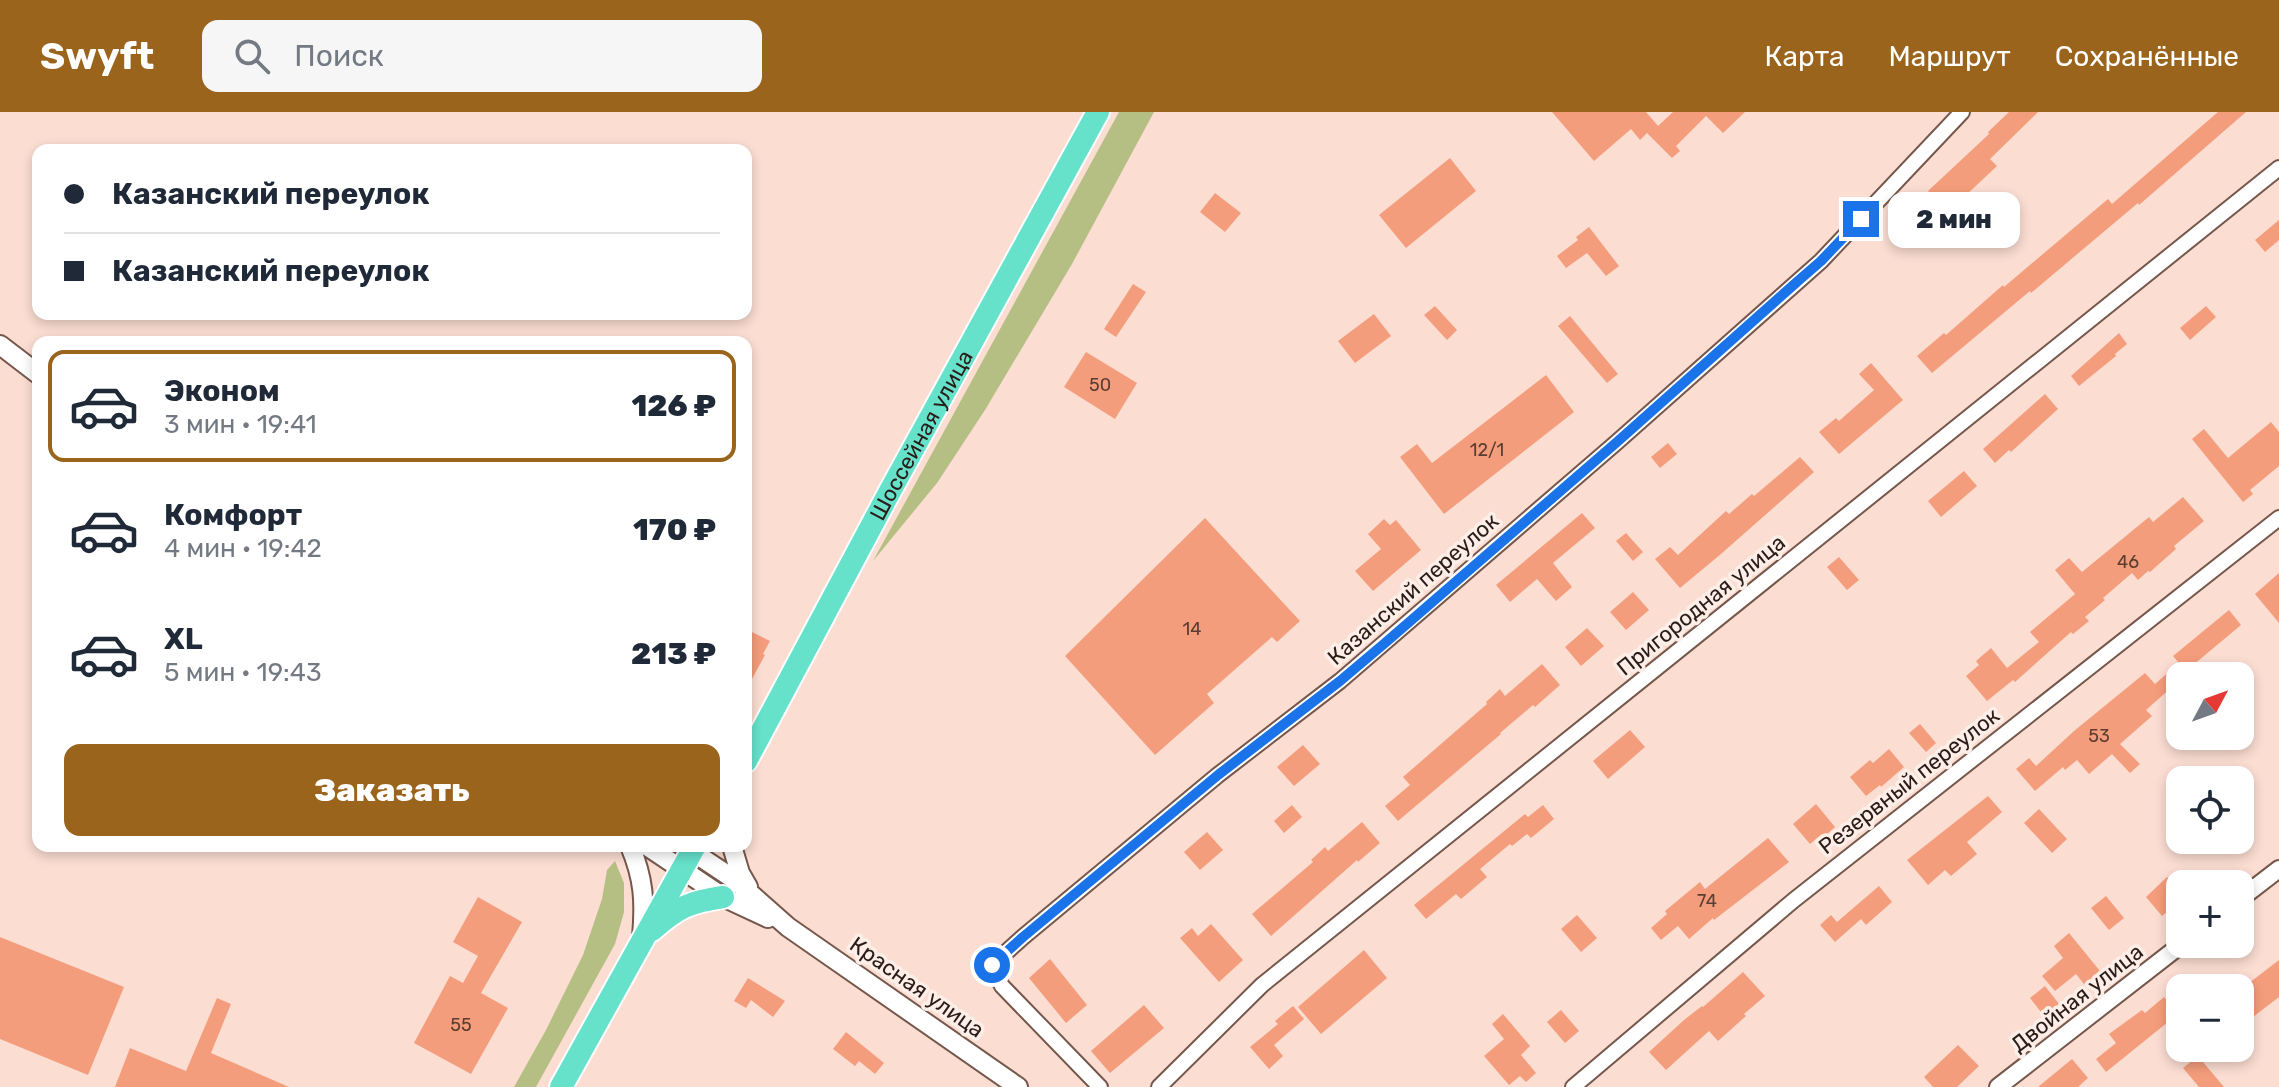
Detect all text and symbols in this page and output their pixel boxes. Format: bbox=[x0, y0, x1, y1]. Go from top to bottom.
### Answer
search box bbox=[202, 20, 762, 92]
text: Swyft bbox=[40, 33, 154, 79]
icon: search bbox=[230, 34, 274, 78]
text: Поиск bbox=[294, 38, 384, 74]
text: Карта bbox=[1765, 40, 1844, 73]
text: Маршрут bbox=[1888, 40, 2011, 73]
text: Сохранённые bbox=[2055, 40, 2239, 73]
text: Казанский переулок bbox=[112, 176, 430, 212]
callout: 2 мин bbox=[1889, 191, 2021, 247]
route end bbox=[1843, 201, 1879, 237]
text: 2 мин bbox=[1916, 204, 1992, 235]
text: Казанский переулок bbox=[112, 253, 430, 289]
street label: Шоссейная улица bbox=[864, 345, 978, 525]
icon: car bbox=[68, 370, 140, 442]
text: Эконом bbox=[164, 373, 280, 409]
house number: 50 bbox=[1089, 374, 1111, 396]
text: 126 ₽ bbox=[631, 388, 716, 424]
text: 3 мин · 19:41 bbox=[164, 409, 317, 440]
house number: 12/1 bbox=[1470, 439, 1504, 461]
icon: car bbox=[68, 494, 140, 566]
text: Комфорт bbox=[164, 497, 302, 533]
street label: Казанский переулок bbox=[1322, 507, 1504, 671]
text: 170 ₽ bbox=[633, 512, 716, 548]
street label: Пригородная улица bbox=[1611, 529, 1791, 681]
text: 4 мин · 19:42 bbox=[164, 533, 322, 564]
house number: 46 bbox=[2117, 551, 2139, 573]
icon: car bbox=[68, 618, 140, 690]
house number: 14 bbox=[1183, 618, 1201, 640]
text: XL bbox=[164, 621, 203, 657]
text: 213 ₽ bbox=[631, 636, 716, 672]
text: 5 мин · 19:43 bbox=[164, 657, 322, 688]
north arrow bbox=[2166, 662, 2254, 750]
map controls bbox=[2166, 662, 2254, 1062]
street label: Резервный переулок bbox=[1813, 702, 2005, 860]
house number: 53 bbox=[2088, 725, 2110, 747]
button: Заказать bbox=[64, 744, 720, 836]
button: locate bbox=[2166, 766, 2254, 854]
button: + bbox=[2166, 870, 2254, 958]
house number: 74 bbox=[1697, 890, 1717, 912]
street label: Красная улица bbox=[845, 931, 989, 1043]
street label: Двойная улица bbox=[2006, 938, 2148, 1058]
route start bbox=[974, 947, 1010, 983]
button: − bbox=[2166, 974, 2254, 1062]
house number: 55 bbox=[450, 1014, 472, 1036]

